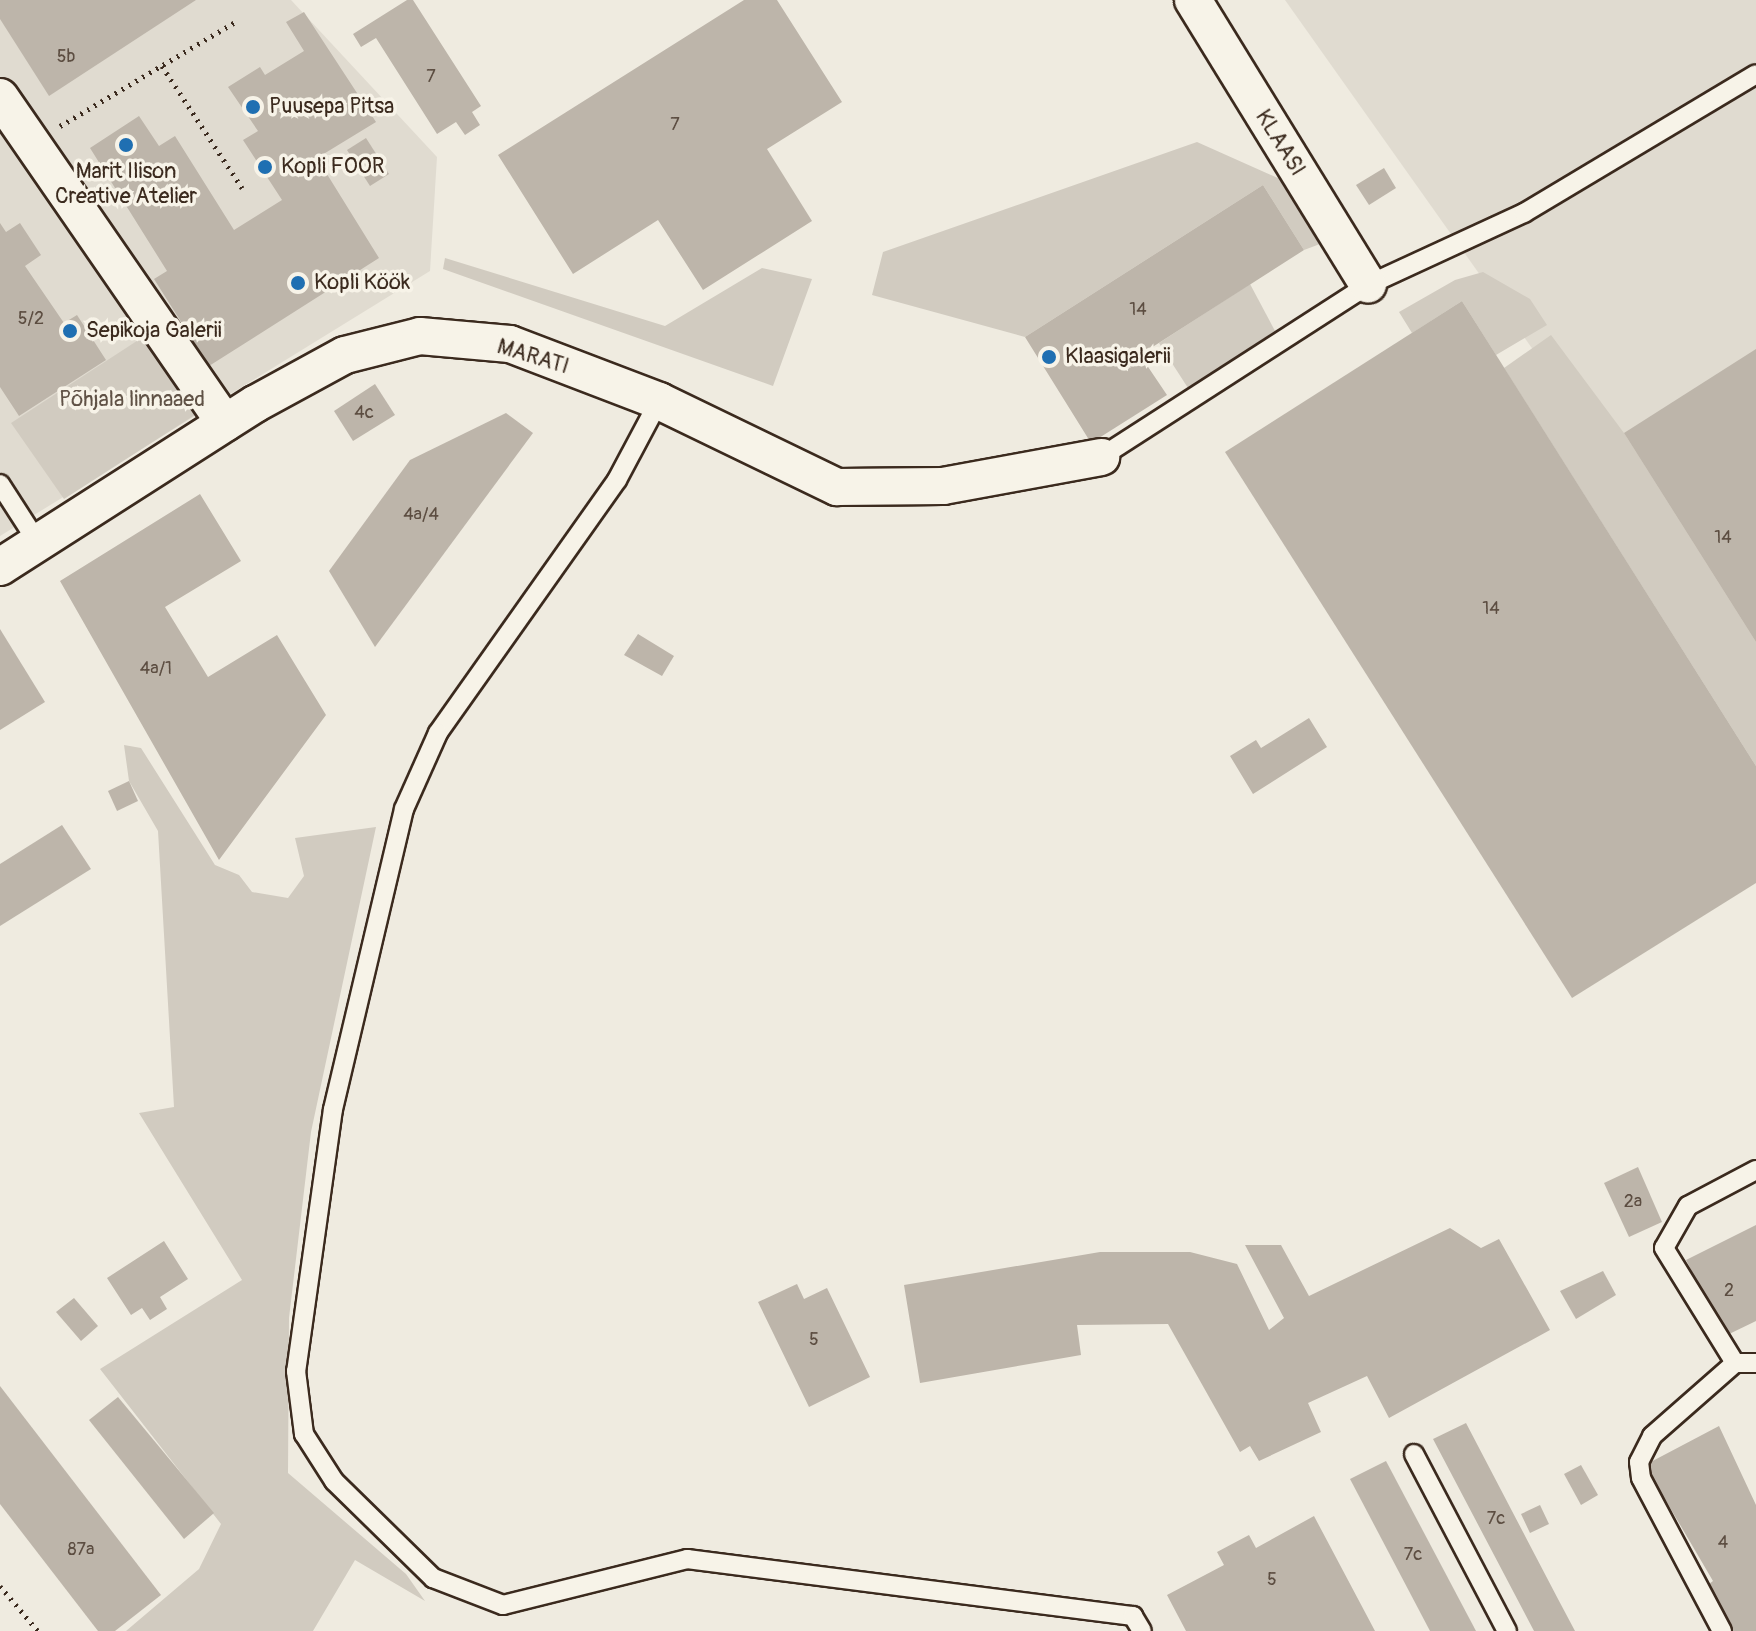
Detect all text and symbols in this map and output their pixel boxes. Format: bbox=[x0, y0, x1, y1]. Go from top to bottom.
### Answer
house number: 5b bbox=[57, 46, 75, 68]
house number: 7 bbox=[426, 66, 436, 88]
place label: Puusepa Pitsa bbox=[269, 94, 394, 120]
marker: Puusepa Pitsa bbox=[244, 98, 262, 116]
street label: KLAASI bbox=[1249, 105, 1311, 181]
house number: 7 bbox=[670, 114, 680, 136]
marker: Marit Ilison Creative Atelier bbox=[117, 136, 135, 154]
place label: Kopli FOOR bbox=[281, 154, 385, 180]
place label: Marit Ilison Creative Atelier bbox=[55, 158, 197, 210]
marker: Kopli FOOR bbox=[256, 158, 274, 176]
place label: Kopli Köök bbox=[314, 270, 410, 296]
marker: Kopli Köök bbox=[289, 274, 307, 292]
house number: 14 bbox=[1129, 299, 1147, 321]
house number: 5/2 bbox=[18, 308, 44, 330]
place label: Sepikoja Galerii bbox=[86, 318, 222, 344]
marker: Sepikoja Galerii bbox=[61, 322, 79, 340]
street label: MARATI bbox=[494, 334, 572, 380]
place label: Klaasigalerii bbox=[1065, 344, 1171, 370]
marker: Klaasigalerii bbox=[1040, 348, 1058, 366]
park label: Põhjala linnaaed bbox=[59, 387, 205, 413]
house number: 4c bbox=[354, 402, 374, 424]
house number: 4a/4 bbox=[403, 504, 439, 526]
house number: 14 bbox=[1714, 527, 1732, 549]
house number: 14 bbox=[1482, 598, 1500, 620]
house number: 4a/1 bbox=[140, 658, 172, 680]
house number: 2a bbox=[1624, 1191, 1642, 1213]
house number: 2 bbox=[1724, 1280, 1734, 1302]
house number: 5 bbox=[809, 1329, 819, 1351]
house number: 7c bbox=[1487, 1508, 1505, 1530]
house number: 4 bbox=[1718, 1532, 1728, 1554]
house number: 87a bbox=[68, 1539, 94, 1561]
house number: 7c bbox=[1404, 1544, 1422, 1566]
house number: 5 bbox=[1267, 1569, 1277, 1591]

